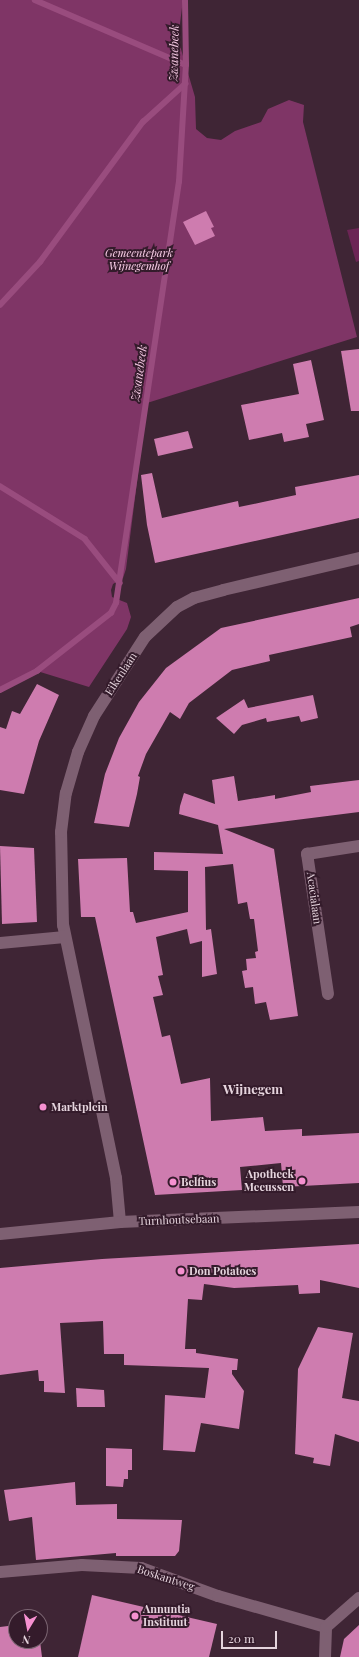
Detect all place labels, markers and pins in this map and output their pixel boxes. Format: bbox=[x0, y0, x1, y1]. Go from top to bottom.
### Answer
place label: Marktplein bbox=[51, 1100, 108, 1114]
marker: Marktplein bbox=[38, 1102, 48, 1112]
place label: Apotheek Meeussen bbox=[244, 1168, 294, 1194]
place label: Belfius bbox=[181, 1175, 216, 1189]
marker: Apotheek Meeussen bbox=[297, 1176, 307, 1186]
marker: Belfius bbox=[168, 1177, 178, 1187]
place label: Don Potatoes bbox=[189, 1264, 256, 1278]
marker: Don Potatoes bbox=[176, 1266, 186, 1276]
place label: Annuntia Instituut bbox=[143, 1603, 190, 1629]
marker: Annuntia Instituut bbox=[130, 1611, 140, 1621]

